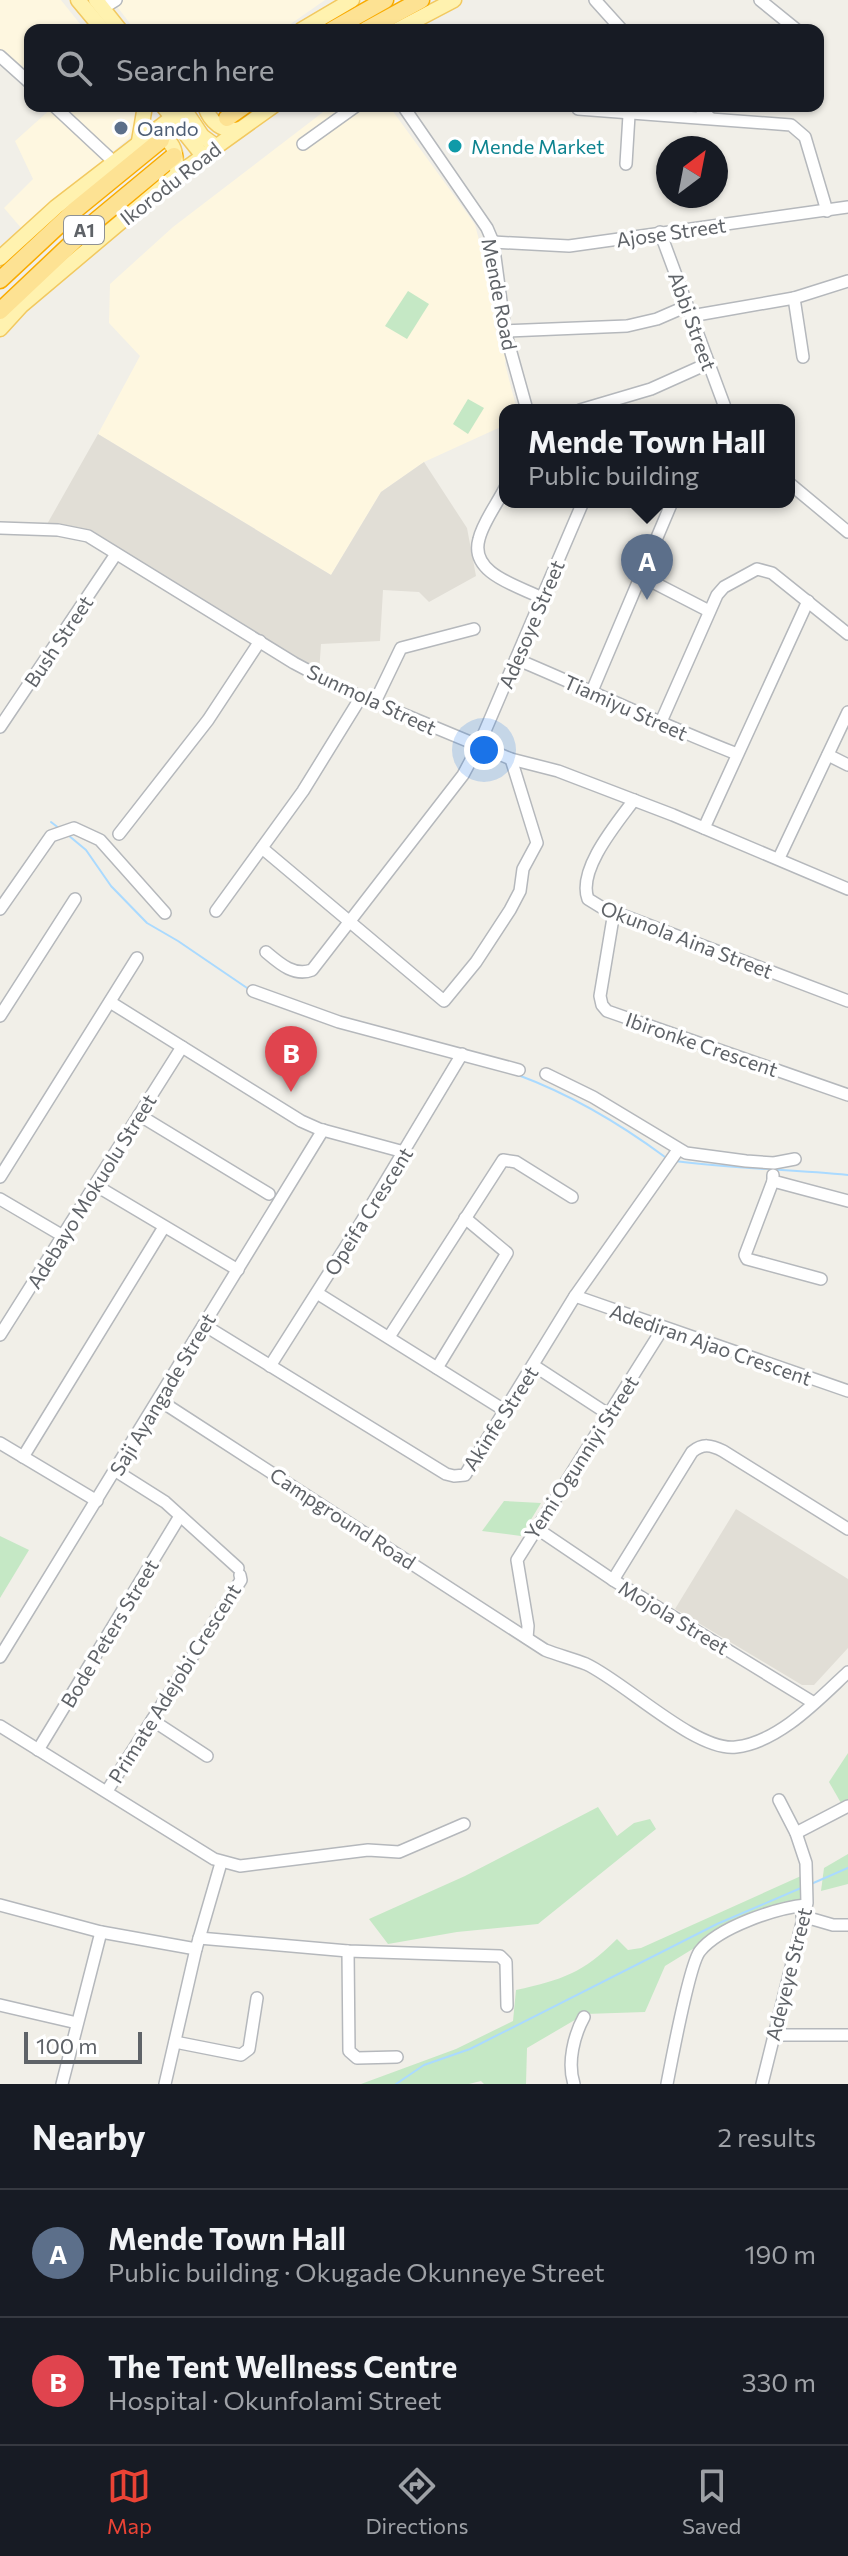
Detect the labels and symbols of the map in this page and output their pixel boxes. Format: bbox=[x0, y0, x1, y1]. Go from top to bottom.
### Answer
place label: Oando bbox=[137, 116, 199, 140]
marker: Oando bbox=[112, 119, 130, 137]
place label: Mende Market bbox=[471, 134, 604, 158]
street label: Ikorodu Road bbox=[115, 136, 225, 230]
north arrow bbox=[656, 136, 728, 208]
marker: Mende Market bbox=[446, 137, 464, 155]
street label: Ajose Street bbox=[615, 212, 727, 252]
road number: A1 bbox=[64, 216, 104, 244]
street label: Mende Road bbox=[477, 236, 523, 352]
street label: Abbi Street bbox=[664, 269, 722, 373]
pin: A bbox=[621, 534, 673, 600]
street label: Adesoye Street bbox=[493, 556, 569, 692]
street label: Bush Street bbox=[19, 591, 97, 691]
street label: Sunmola Street bbox=[304, 659, 440, 739]
street label: Tiamiyu Street bbox=[560, 669, 692, 745]
your location bbox=[464, 730, 504, 770]
street label: Okunola Aina Street bbox=[598, 895, 776, 983]
street label: Ibironke Crescent bbox=[623, 1007, 781, 1081]
pin: B bbox=[265, 1026, 317, 1092]
street label: Adebayo Mokuolu Street bbox=[21, 1089, 161, 1293]
street label: Opeifa Crescent bbox=[319, 1142, 417, 1280]
street label: Adediran Ajao Crescent bbox=[607, 1298, 815, 1390]
street label: Saji Ayangade Street bbox=[104, 1309, 220, 1479]
street label: Akinfe Street bbox=[457, 1361, 543, 1475]
street label: Yemi Ogunniyi Street bbox=[519, 1371, 643, 1543]
street label: Campground Road bbox=[266, 1462, 420, 1574]
street label: Bode Peters Street bbox=[55, 1554, 163, 1712]
street label: Mojola Street bbox=[615, 1575, 733, 1659]
street label: Primate Adejobi Crescent bbox=[103, 1579, 245, 1787]
street label: Adeyeye Street bbox=[760, 1905, 816, 2043]
scale bar bbox=[24, 2028, 142, 2064]

